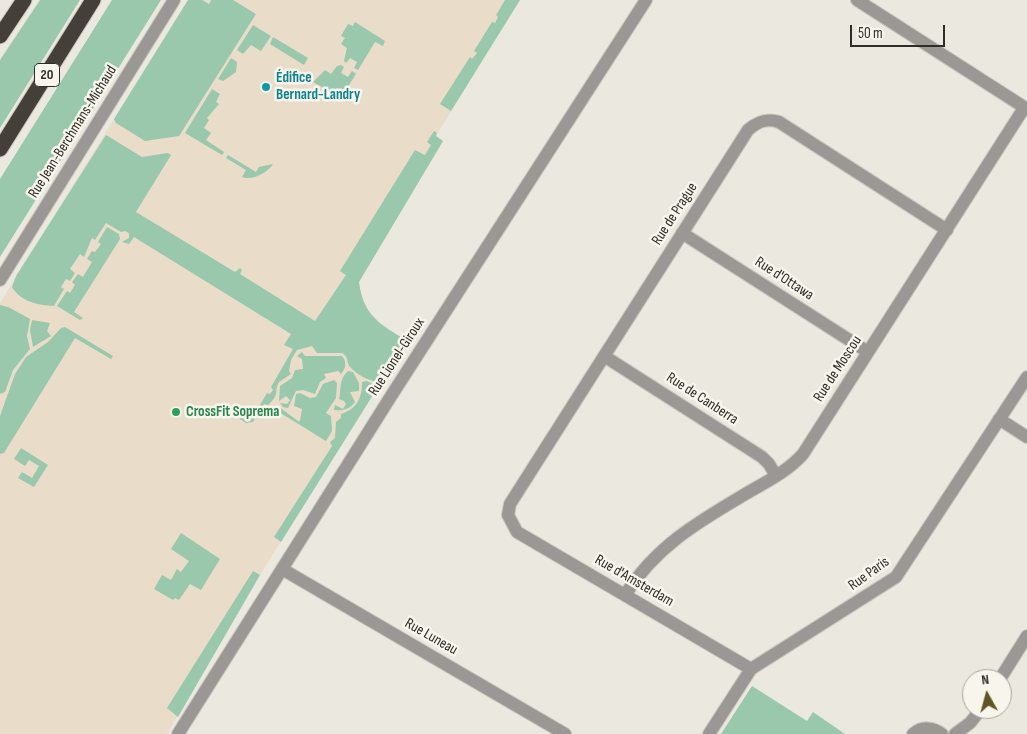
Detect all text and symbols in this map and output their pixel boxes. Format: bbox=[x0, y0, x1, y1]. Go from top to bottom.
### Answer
scale bar bbox=[852, 15, 947, 47]
text: 50 m bbox=[858, 24, 883, 43]
street label: Rue Jean-Berchmans-Michaud bbox=[25, 62, 121, 202]
road number: 20 bbox=[34, 64, 60, 86]
place label: Édifice Bernard-Landry bbox=[276, 69, 360, 104]
marker: Édifice Bernard-Landry bbox=[260, 81, 272, 93]
street label: Rue de Prague bbox=[648, 179, 702, 249]
street label: Rue d'Ottawa bbox=[751, 253, 817, 305]
street label: Rue Lionel-Giroux bbox=[365, 315, 429, 399]
street label: Rue de Moscou bbox=[810, 333, 866, 405]
street label: Rue de Canberra bbox=[663, 369, 741, 429]
place label: CrossFit Soprema bbox=[186, 403, 279, 421]
marker: CrossFit Soprema bbox=[170, 406, 182, 418]
street label: Rue d'Amsterdam bbox=[591, 551, 677, 611]
street label: Rue Paris bbox=[845, 553, 893, 595]
street label: Rue Luneau bbox=[401, 615, 461, 659]
north arrow bbox=[962, 669, 1012, 719]
text: N bbox=[980, 671, 990, 689]

